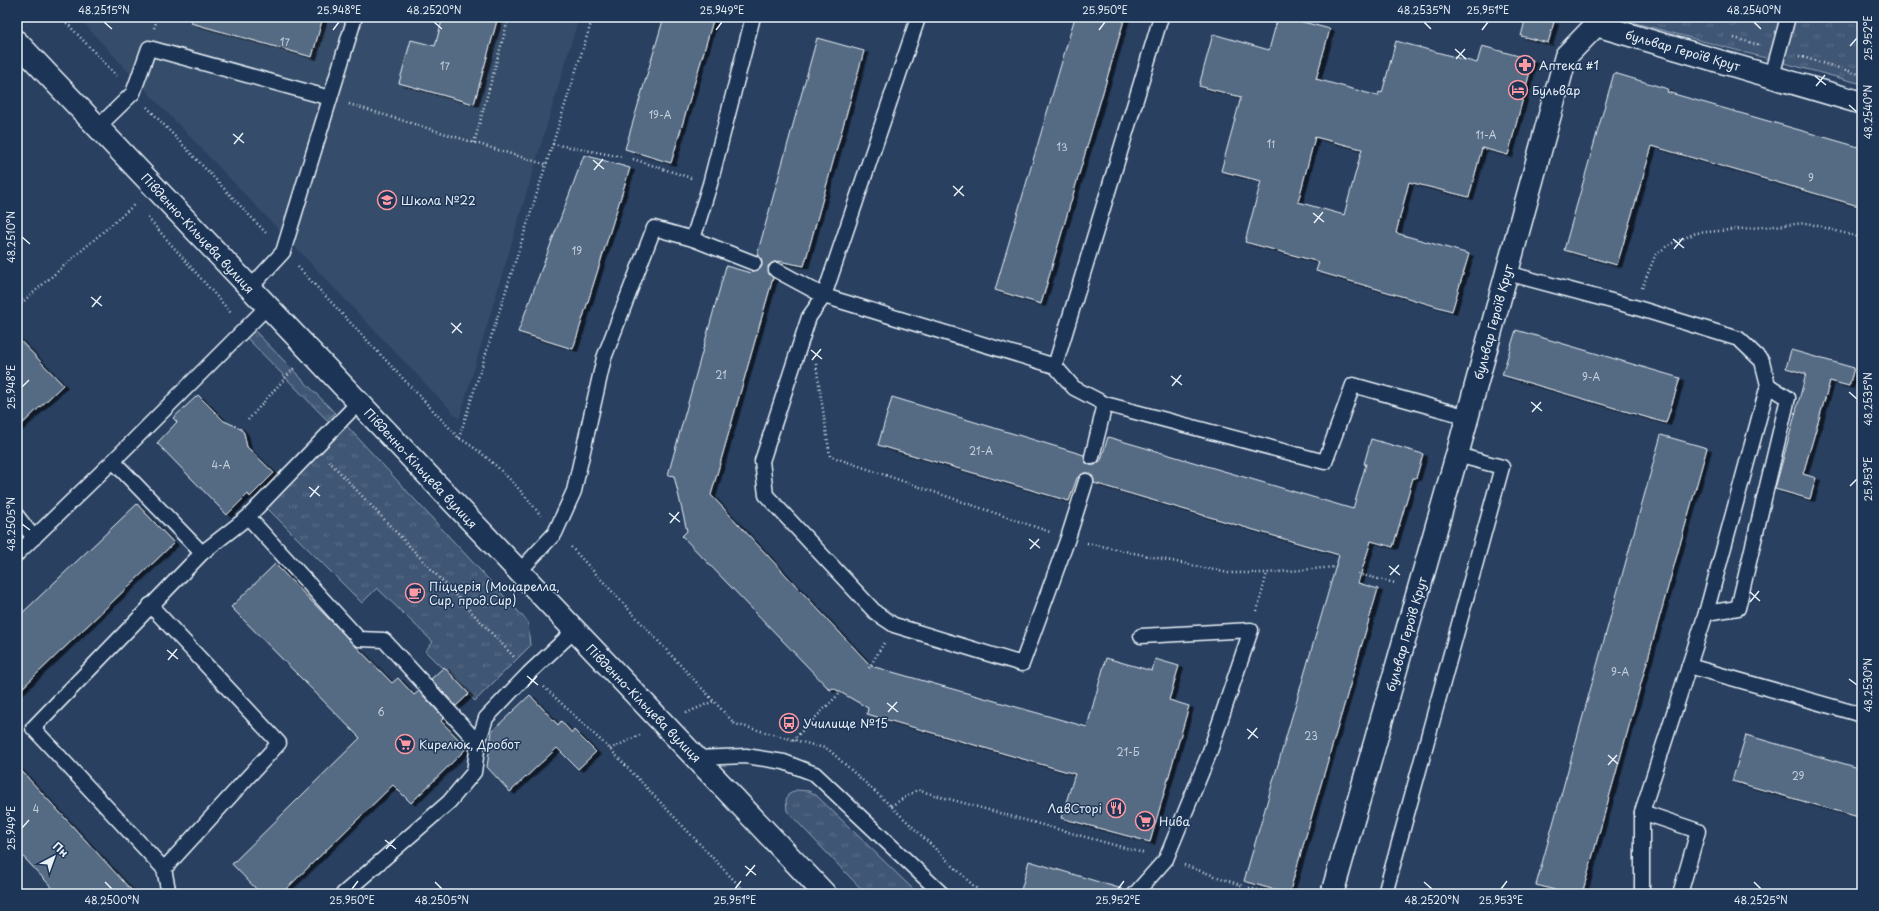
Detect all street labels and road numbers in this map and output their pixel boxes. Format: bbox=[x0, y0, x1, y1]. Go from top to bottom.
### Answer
street label: бульвар Героїв Крут bbox=[1623, 25, 1743, 75]
street label: Південно-Кільцева вулиця bbox=[137, 169, 259, 297]
street label: бульвар Героїв Крут bbox=[1469, 262, 1517, 382]
street label: Південно-Кільцева вулиця bbox=[360, 404, 482, 532]
street label: бульвар Героїв Крут bbox=[1381, 574, 1431, 694]
street label: Південно-Кільцева вулиця bbox=[582, 640, 706, 766]

